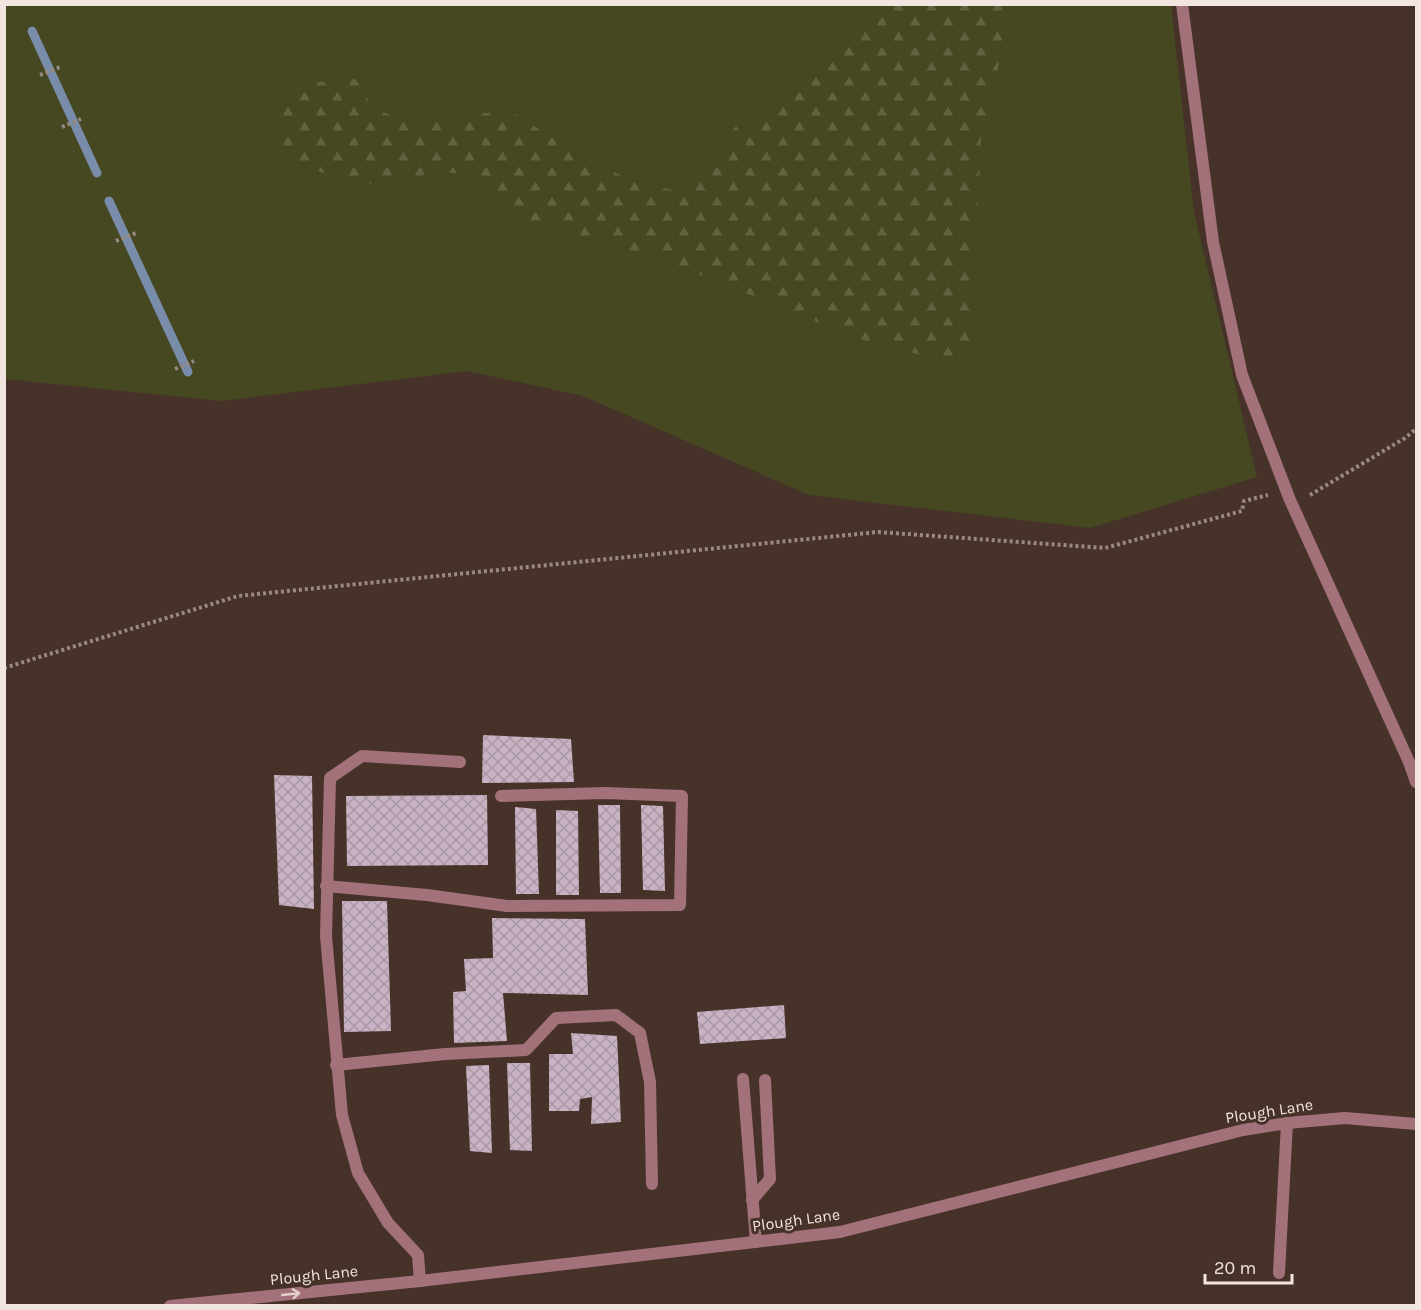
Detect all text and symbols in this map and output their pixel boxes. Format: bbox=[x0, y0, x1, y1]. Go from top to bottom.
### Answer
street label: Plough Lane bbox=[1224, 1095, 1314, 1127]
street label: Plough Lane bbox=[751, 1204, 841, 1236]
scale bar bbox=[1205, 1247, 1292, 1285]
text: 20 m bbox=[1214, 1257, 1256, 1279]
street label: Plough Lane bbox=[269, 1261, 359, 1289]
one-way arrow bbox=[280, 1288, 300, 1299]

